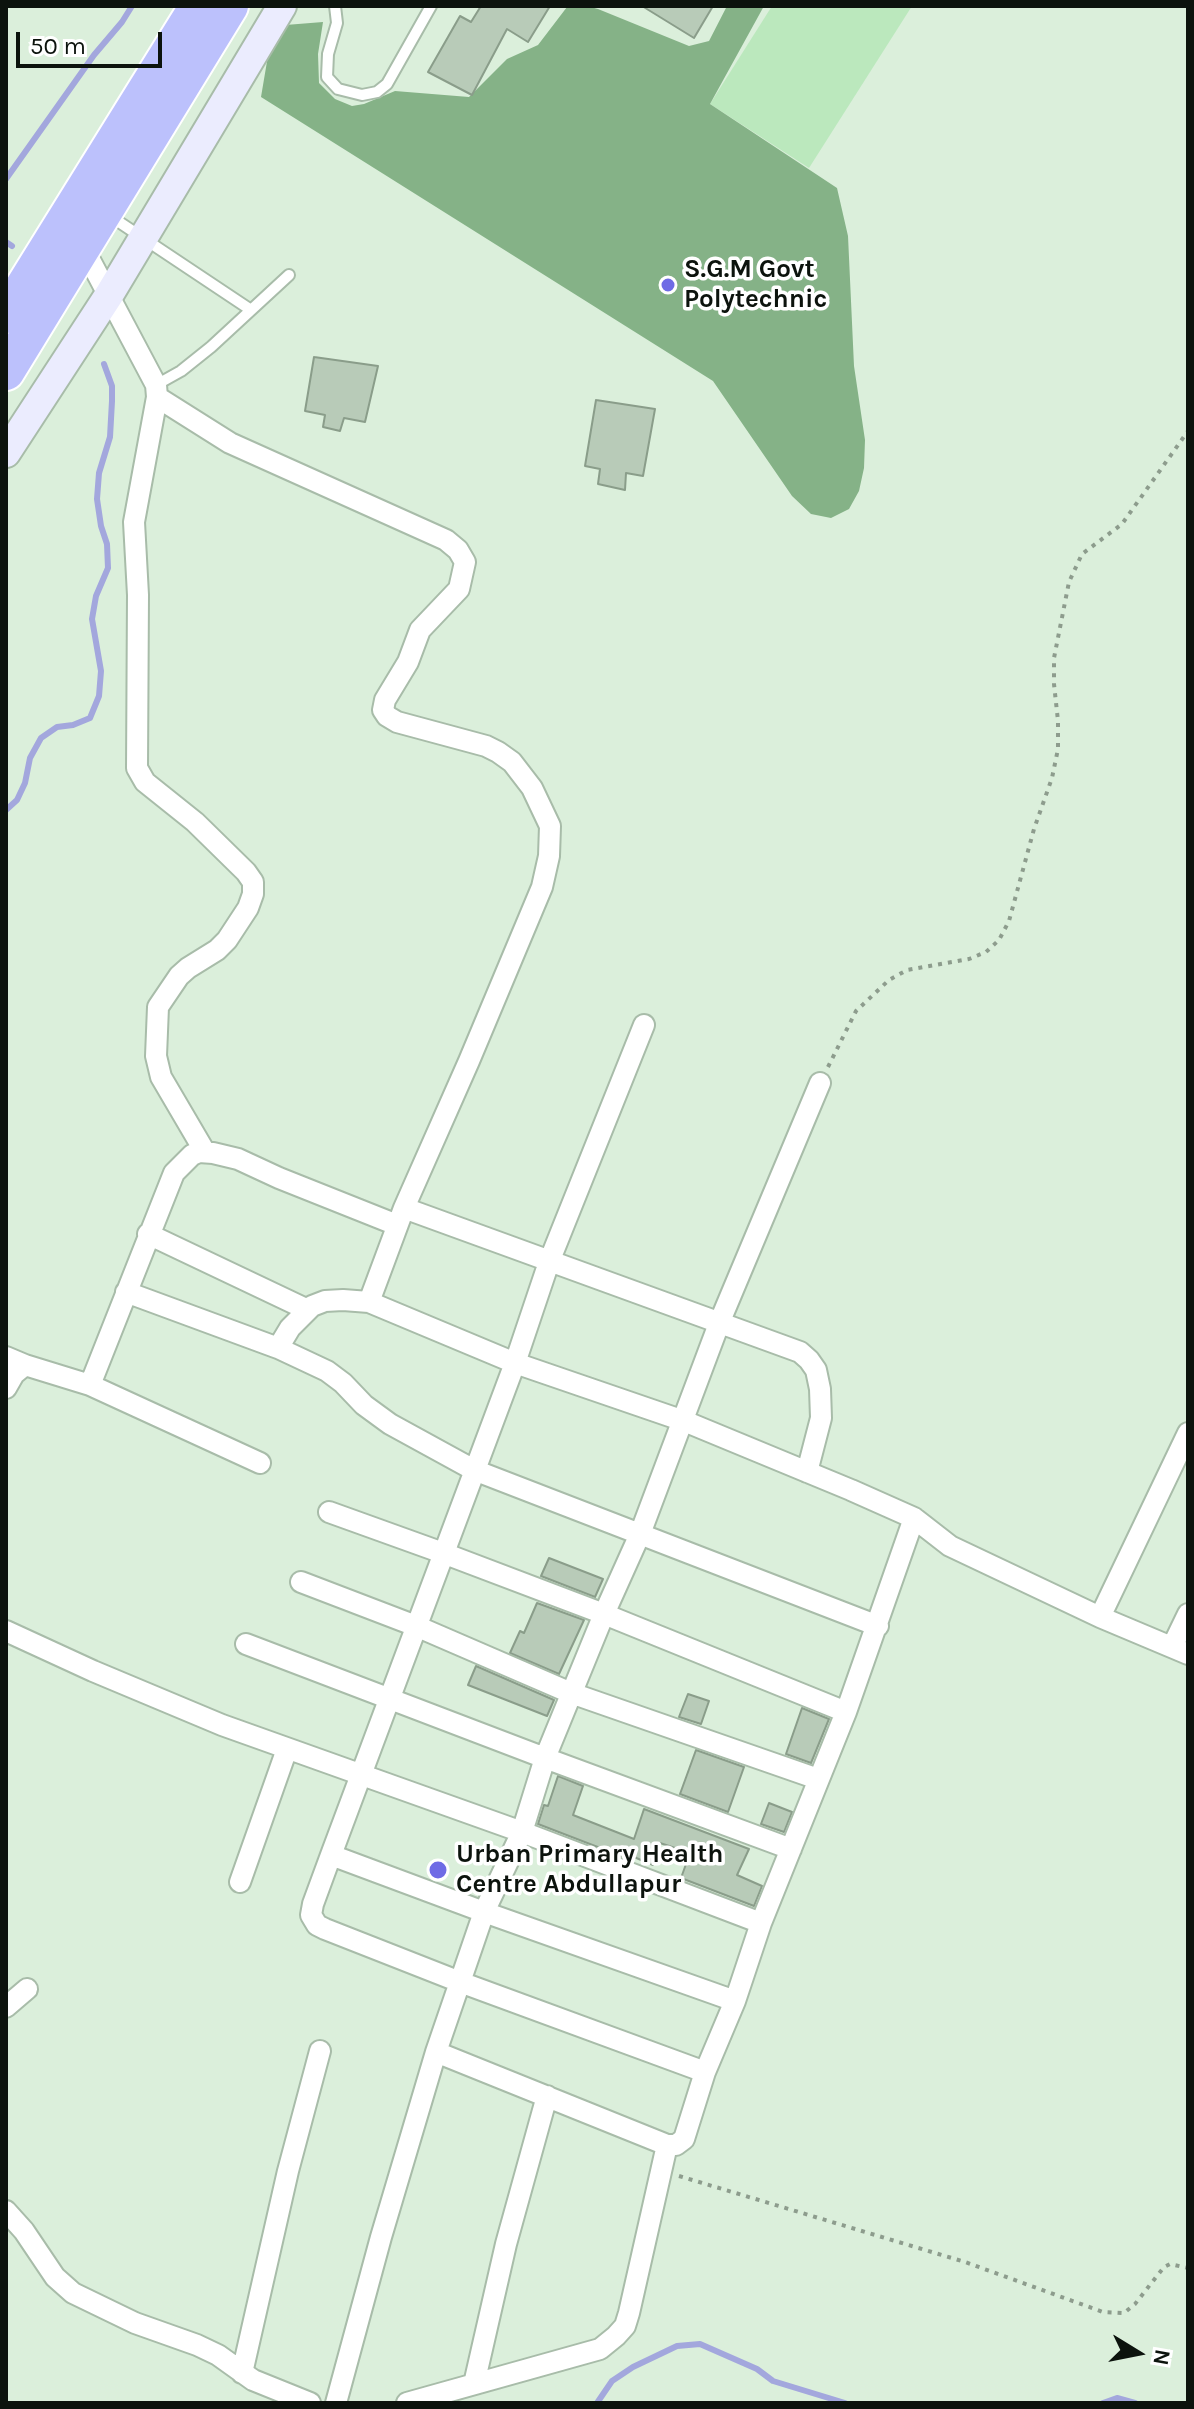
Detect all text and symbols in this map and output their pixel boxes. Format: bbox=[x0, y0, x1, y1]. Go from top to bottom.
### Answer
scale bar bbox=[20, 16, 166, 66]
text: 50 m bbox=[30, 32, 86, 60]
place label: S.G.M Govt Polytechnic bbox=[684, 254, 827, 316]
marker: S.G.M Govt Polytechnic bbox=[659, 276, 677, 294]
place label: Urban Primary Health Centre Abdullapur bbox=[456, 1839, 723, 1900]
marker: Urban Primary Health Centre Abdullapur bbox=[427, 1859, 449, 1881]
north arrow bbox=[1098, 2313, 1178, 2393]
text: N bbox=[1147, 2347, 1176, 2367]

